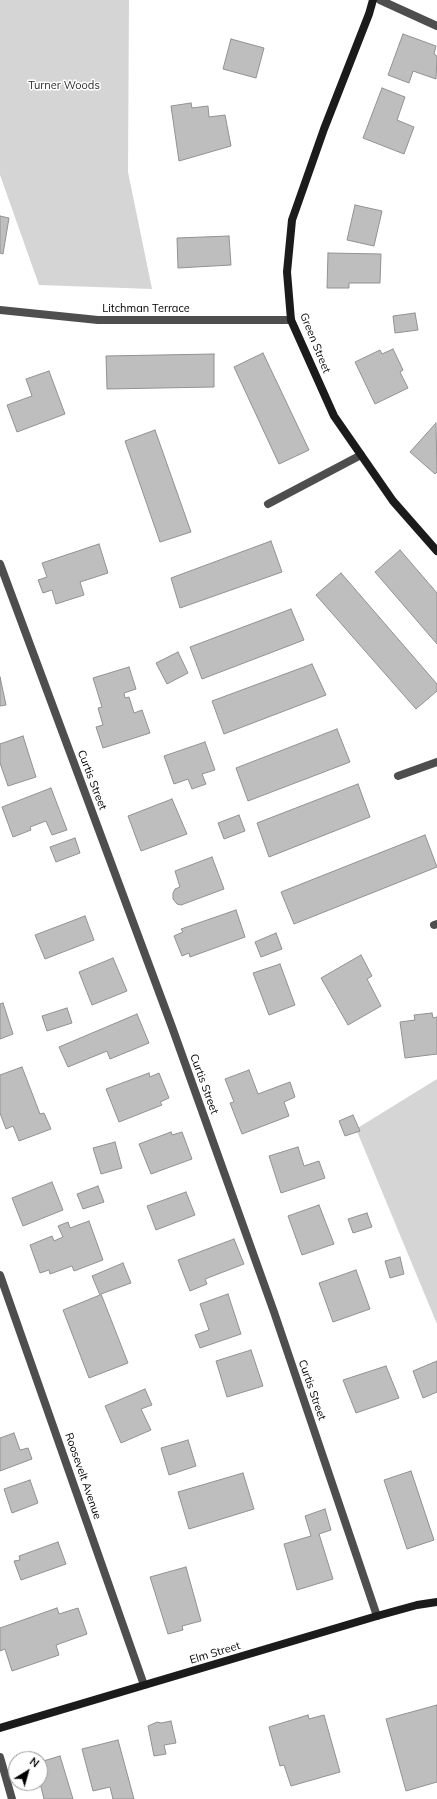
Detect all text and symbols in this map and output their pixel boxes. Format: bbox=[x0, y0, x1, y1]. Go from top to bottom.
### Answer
park label: Turner Woods bbox=[28, 79, 100, 93]
street label: Litchman Terrace bbox=[102, 302, 190, 316]
street label: Green Street bbox=[297, 311, 333, 375]
street label: Curtis Street bbox=[75, 748, 109, 812]
street label: Curtis Street bbox=[187, 1052, 221, 1116]
street label: Curtis Street bbox=[295, 1358, 329, 1422]
street label: Roosevelt Avenue bbox=[62, 1431, 104, 1521]
street label: Elm Street bbox=[188, 1639, 242, 1667]
north arrow bbox=[8, 1751, 48, 1791]
text: N bbox=[27, 1754, 42, 1770]

